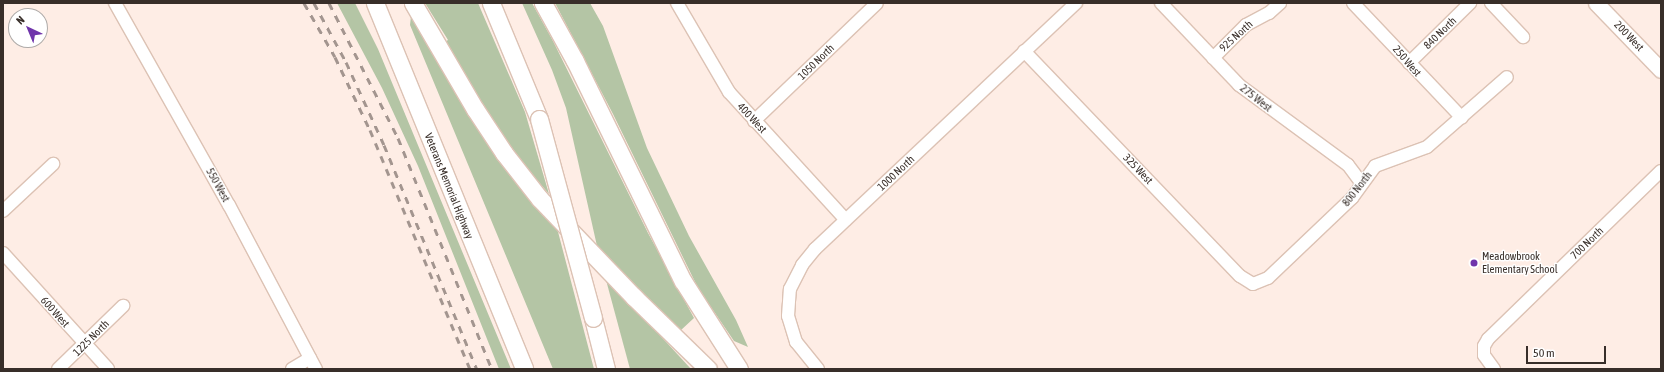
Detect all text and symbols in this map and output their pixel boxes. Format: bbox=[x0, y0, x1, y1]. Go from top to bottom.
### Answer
north arrow bbox=[8, 8, 48, 48]
text: N bbox=[14, 14, 27, 27]
street label: 840 North bbox=[1421, 14, 1459, 52]
street label: 925 North bbox=[1217, 18, 1255, 54]
street label: 200 West bbox=[1612, 18, 1646, 54]
street label: 1050 North bbox=[795, 41, 837, 83]
street label: 250 West bbox=[1390, 43, 1424, 79]
street label: 275 West bbox=[1237, 81, 1275, 115]
street label: 400 West bbox=[735, 100, 769, 136]
street label: Veterans Memorial Highway bbox=[422, 131, 476, 241]
street label: 325 West bbox=[1121, 151, 1155, 187]
street label: 1000 North bbox=[875, 153, 917, 193]
street label: 550 West bbox=[203, 166, 233, 204]
street label: 800 North bbox=[1339, 169, 1375, 209]
street label: 700 North bbox=[1568, 224, 1606, 262]
place label: Meadowbrook Elementary School bbox=[1482, 250, 1558, 276]
marker: Meadowbrook Elementary School bbox=[1469, 258, 1479, 268]
street label: 600 West bbox=[38, 294, 72, 330]
street label: 1225 North bbox=[70, 317, 112, 359]
scale bar bbox=[1528, 338, 1608, 364]
text: 50 m bbox=[1533, 346, 1555, 360]

